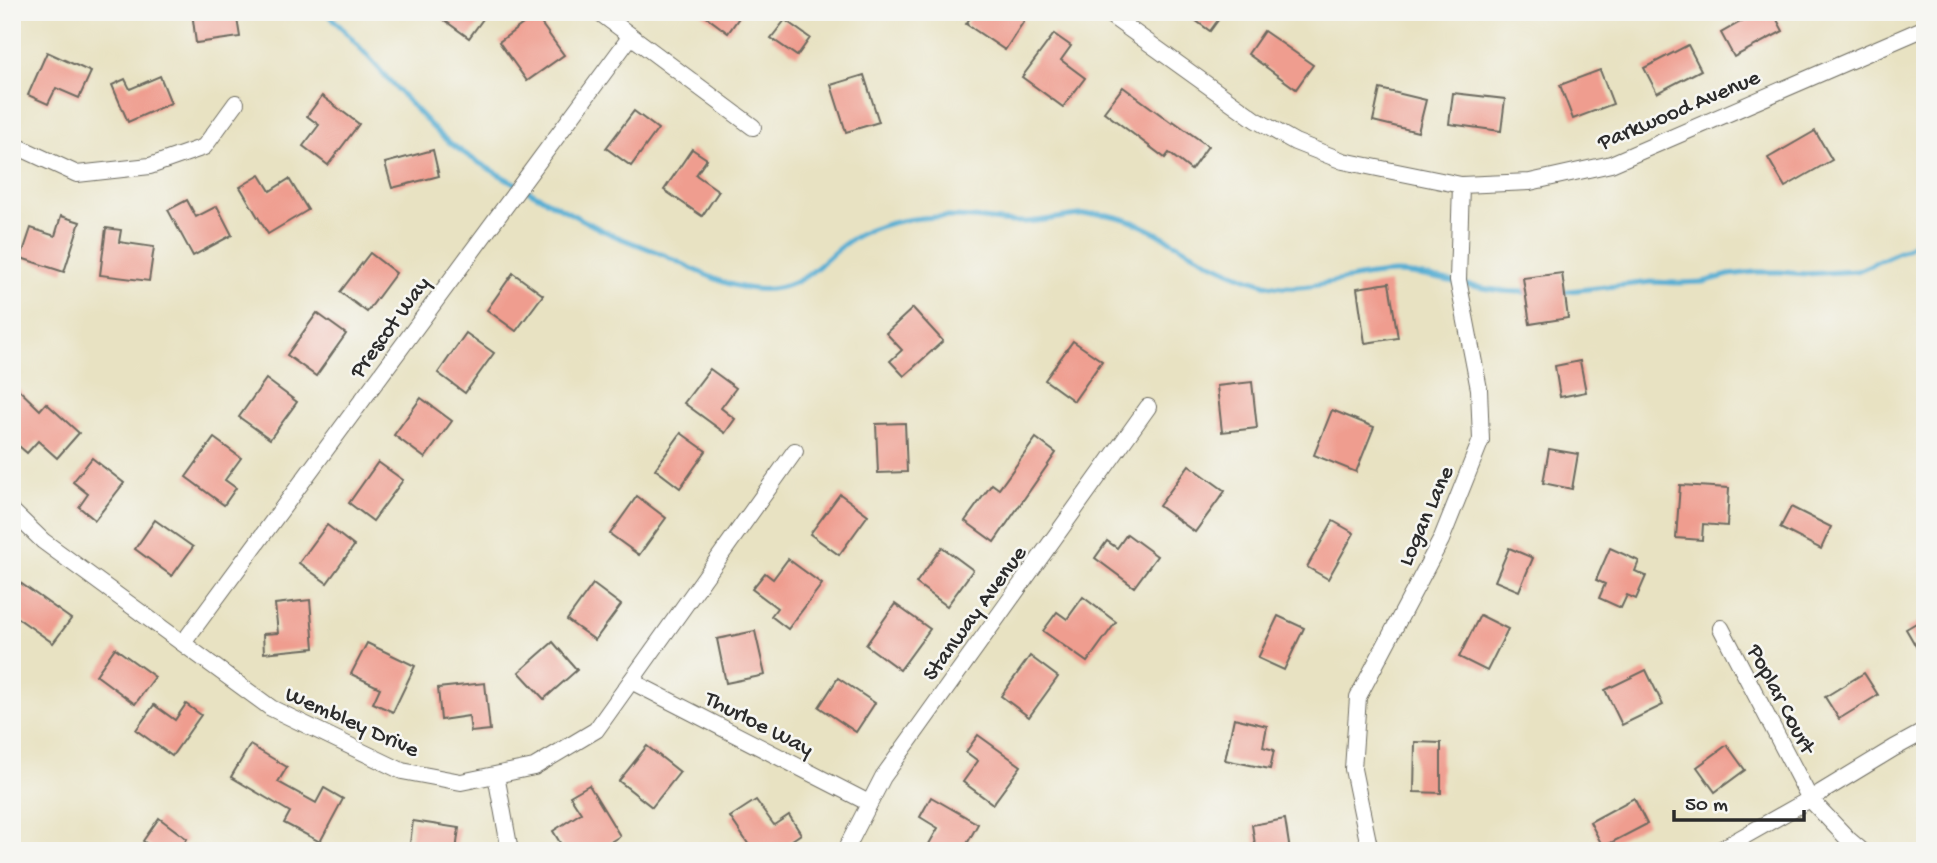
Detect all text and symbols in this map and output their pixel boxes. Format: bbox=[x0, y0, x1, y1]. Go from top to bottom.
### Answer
street label: Parkwood Avenue bbox=[1593, 64, 1766, 158]
street label: Prescot Way bbox=[344, 272, 437, 385]
street label: Logan Lane bbox=[1393, 461, 1462, 571]
street label: Stanway Avenue bbox=[918, 540, 1035, 687]
street label: Poplar Court bbox=[1739, 639, 1821, 760]
street label: Wembley Drive bbox=[280, 682, 424, 765]
street label: Thurloe Way bbox=[698, 685, 817, 764]
scale bar bbox=[1674, 779, 1804, 823]
text: 50 m bbox=[1685, 794, 1728, 819]

